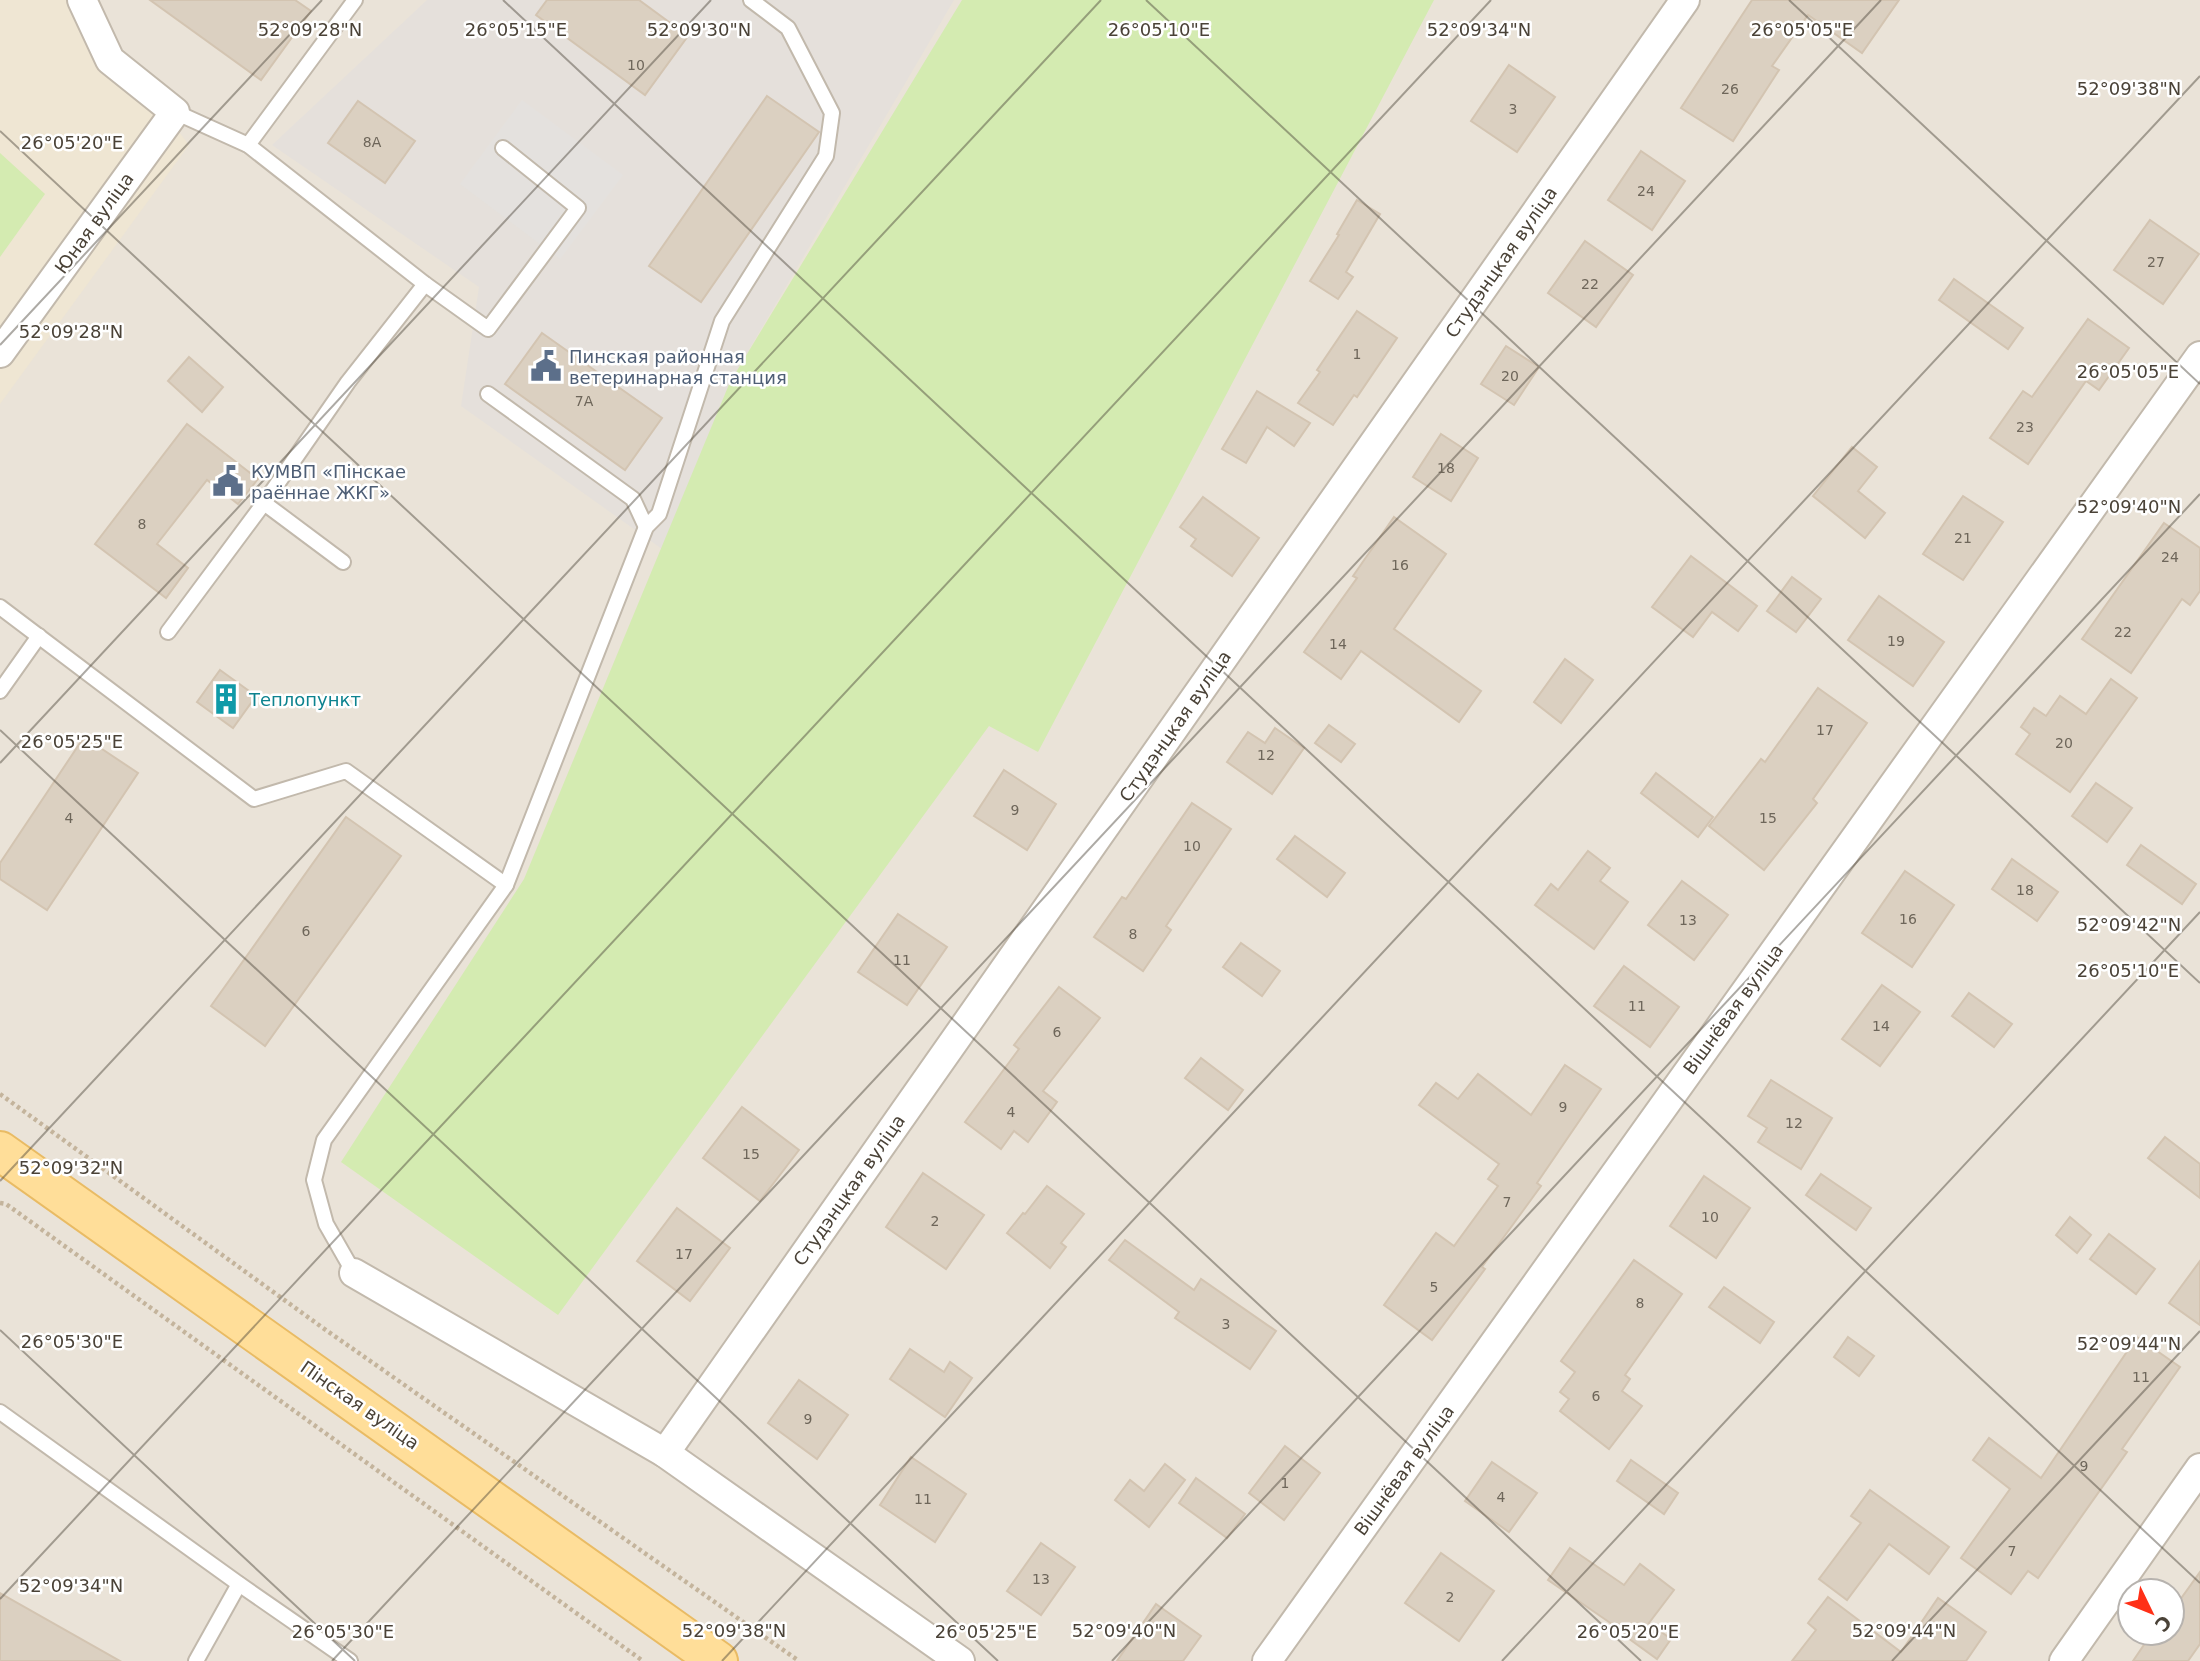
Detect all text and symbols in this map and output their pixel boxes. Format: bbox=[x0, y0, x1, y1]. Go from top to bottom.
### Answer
text: 52°09'28"N bbox=[258, 19, 362, 40]
text: 26°05'15"E bbox=[465, 19, 567, 40]
text: 52°09'30"N bbox=[647, 19, 751, 40]
text: 26°05'10"E bbox=[1108, 19, 1210, 40]
text: 52°09'34"N bbox=[1427, 19, 1531, 40]
text: 26°05'05"E bbox=[1751, 19, 1853, 40]
house number: 10 bbox=[627, 57, 645, 73]
text: 52°09'38"N bbox=[2077, 78, 2181, 99]
house number: 26 bbox=[1721, 81, 1739, 97]
house number: 3 bbox=[1509, 101, 1517, 117]
text: 26°05'20"E bbox=[21, 132, 123, 153]
house number: 8А bbox=[363, 134, 382, 150]
street label: Юная вуліца bbox=[50, 168, 138, 278]
street label: Студэнцкая вуліца bbox=[1441, 182, 1561, 342]
house number: 24 bbox=[1637, 183, 1655, 199]
house number: 27 bbox=[2147, 254, 2165, 270]
house number: 22 bbox=[1581, 276, 1599, 292]
text: 52°09'28"N bbox=[19, 321, 123, 342]
place label: Пинская районная ветеринарная станция bbox=[569, 346, 787, 388]
house number: 1 bbox=[1353, 346, 1361, 362]
public building icon: Пинская районная ветеринарная станция bbox=[529, 349, 563, 383]
text: 26°05'05"E bbox=[2077, 361, 2179, 382]
house number: 20 bbox=[1501, 368, 1519, 384]
house number: 7А bbox=[575, 393, 594, 409]
house number: 23 bbox=[2016, 419, 2034, 435]
house number: 18 bbox=[1437, 460, 1455, 476]
place label: КУМВП «Пінскае раённае ЖКГ» bbox=[251, 461, 406, 503]
public building icon: КУМВП «Пінскае раённае ЖКГ» bbox=[211, 464, 245, 498]
text: 52°09'40"N bbox=[2077, 496, 2181, 517]
house number: 8 bbox=[138, 516, 146, 532]
house number: 21 bbox=[1954, 530, 1972, 546]
house number: 24 bbox=[2161, 549, 2179, 565]
house number: 16 bbox=[1391, 557, 1409, 573]
house number: 22 bbox=[2114, 624, 2132, 640]
house number: 19 bbox=[1887, 633, 1905, 649]
house number: 14 bbox=[1329, 636, 1347, 652]
street label: Студэнцкая вуліца bbox=[1115, 646, 1235, 806]
building icon: Теплопункт bbox=[209, 682, 243, 716]
place label: Теплопункт bbox=[248, 689, 361, 710]
house number: 17 bbox=[1816, 722, 1834, 738]
text: 26°05'25"E bbox=[21, 731, 123, 752]
house number: 20 bbox=[2055, 735, 2073, 751]
house number: 12 bbox=[1257, 747, 1275, 763]
house number: 9 bbox=[1011, 802, 1019, 818]
house number: 4 bbox=[65, 810, 74, 826]
house number: 15 bbox=[1759, 810, 1777, 826]
house number: 10 bbox=[1183, 838, 1201, 854]
house number: 18 bbox=[2016, 882, 2034, 898]
house number: 16 bbox=[1899, 911, 1917, 927]
house number: 13 bbox=[1679, 912, 1697, 928]
text: 52°09'42"N bbox=[2077, 914, 2181, 935]
house number: 6 bbox=[302, 923, 311, 939]
house number: 8 bbox=[1129, 926, 1137, 942]
street label: Вішнёвая вуліца bbox=[1679, 940, 1787, 1078]
house number: 11 bbox=[893, 952, 911, 968]
text: 26°05'10"E bbox=[2077, 960, 2179, 981]
house number: 11 bbox=[1628, 998, 1646, 1014]
house number: 14 bbox=[1872, 1018, 1890, 1034]
house number: 6 bbox=[1053, 1024, 1062, 1040]
house number: 9 bbox=[1559, 1099, 1567, 1115]
house number: 4 bbox=[1007, 1104, 1016, 1120]
street label: Студэнцкая вуліца bbox=[789, 1110, 909, 1270]
house number: 12 bbox=[1785, 1115, 1803, 1131]
house number: 15 bbox=[742, 1146, 760, 1162]
text: 52°09'32"N bbox=[19, 1157, 123, 1178]
house number: 7 bbox=[1503, 1194, 1511, 1210]
house number: 10 bbox=[1701, 1209, 1719, 1225]
house number: 2 bbox=[931, 1213, 939, 1229]
house number: 17 bbox=[675, 1246, 693, 1262]
house number: 5 bbox=[1430, 1279, 1438, 1295]
house number: 8 bbox=[1636, 1295, 1644, 1311]
house number: 3 bbox=[1222, 1316, 1230, 1332]
text: 26°05'30"E bbox=[21, 1331, 123, 1352]
text: 52°09'44"N bbox=[2077, 1333, 2181, 1354]
street label: Пінская вуліца bbox=[297, 1356, 423, 1454]
house number: 11 bbox=[2132, 1369, 2150, 1385]
house number: 6 bbox=[1592, 1388, 1601, 1404]
street label: Вішнёвая вуліца bbox=[1350, 1401, 1458, 1539]
house number: 9 bbox=[804, 1411, 812, 1427]
house number: 9 bbox=[2080, 1458, 2088, 1474]
house number: 1 bbox=[1281, 1475, 1289, 1491]
house number: 4 bbox=[1497, 1489, 1506, 1505]
house number: 11 bbox=[914, 1491, 932, 1507]
house number: 7 bbox=[2008, 1543, 2016, 1559]
house number: 13 bbox=[1032, 1571, 1050, 1587]
text: 52°09'34"N bbox=[19, 1575, 123, 1596]
north arrow bbox=[2116, 1577, 2186, 1647]
house number: 2 bbox=[1446, 1589, 1454, 1605]
text: С bbox=[2151, 1611, 2176, 1636]
text: 52°09'38"N bbox=[682, 1620, 786, 1641]
text: 52°09'40"N bbox=[1072, 1620, 1176, 1641]
text: 52°09'44"N bbox=[1852, 1620, 1956, 1641]
text: 26°05'30"E bbox=[292, 1621, 394, 1642]
text: 26°05'25"E bbox=[935, 1621, 1037, 1642]
text: 26°05'20"E bbox=[1577, 1621, 1679, 1642]

